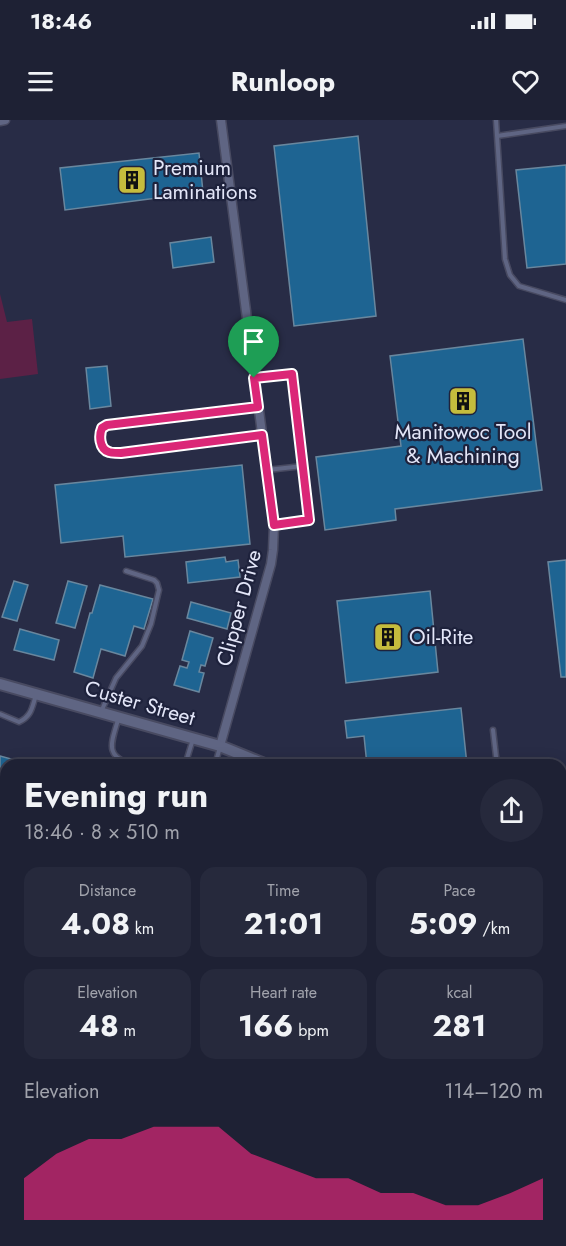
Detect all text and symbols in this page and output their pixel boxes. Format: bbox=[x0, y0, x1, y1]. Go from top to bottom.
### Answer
text: 18:46 bbox=[30, 5, 92, 37]
text: Runloop bbox=[231, 62, 335, 101]
icon: menu bbox=[24, 65, 57, 98]
icon: heart bbox=[509, 65, 542, 98]
place label: Premium Laminations bbox=[153, 153, 257, 207]
building icon: Premium Laminations bbox=[116, 164, 148, 196]
pin bbox=[228, 316, 279, 378]
icon: arrive bbox=[237, 325, 270, 358]
building icon: Manitowoc Tool & Machining bbox=[447, 385, 479, 417]
place label: Manitowoc Tool & Machining bbox=[395, 417, 531, 471]
street label: Clipper Drive bbox=[209, 546, 269, 670]
building icon: Oil-Rite bbox=[372, 621, 404, 653]
place label: Oil-Rite bbox=[409, 622, 474, 652]
street label: Custer Street bbox=[81, 673, 199, 733]
text: Evening run bbox=[24, 772, 208, 819]
button: share bbox=[480, 779, 543, 842]
text: 18:46 · 8 × 510 m bbox=[24, 818, 180, 847]
text: Distance bbox=[79, 879, 136, 902]
text: Time bbox=[267, 879, 300, 902]
text: Pace bbox=[444, 879, 475, 902]
text: 4.08 bbox=[61, 902, 130, 945]
text: 21:01 bbox=[244, 902, 323, 945]
text: 5:09 bbox=[409, 902, 478, 945]
text: km bbox=[130, 917, 154, 940]
text: /km bbox=[478, 917, 510, 940]
text: Elevation bbox=[77, 981, 138, 1004]
text: Heart rate bbox=[250, 981, 317, 1004]
text: kcal bbox=[447, 981, 472, 1004]
text: 48 bbox=[79, 1004, 119, 1047]
text: 166 bbox=[238, 1004, 293, 1047]
text: 281 bbox=[433, 1004, 486, 1047]
text: m bbox=[119, 1019, 136, 1042]
text: bpm bbox=[293, 1019, 329, 1042]
text: Elevation bbox=[24, 1077, 99, 1106]
text: 114–120 m bbox=[445, 1077, 543, 1106]

